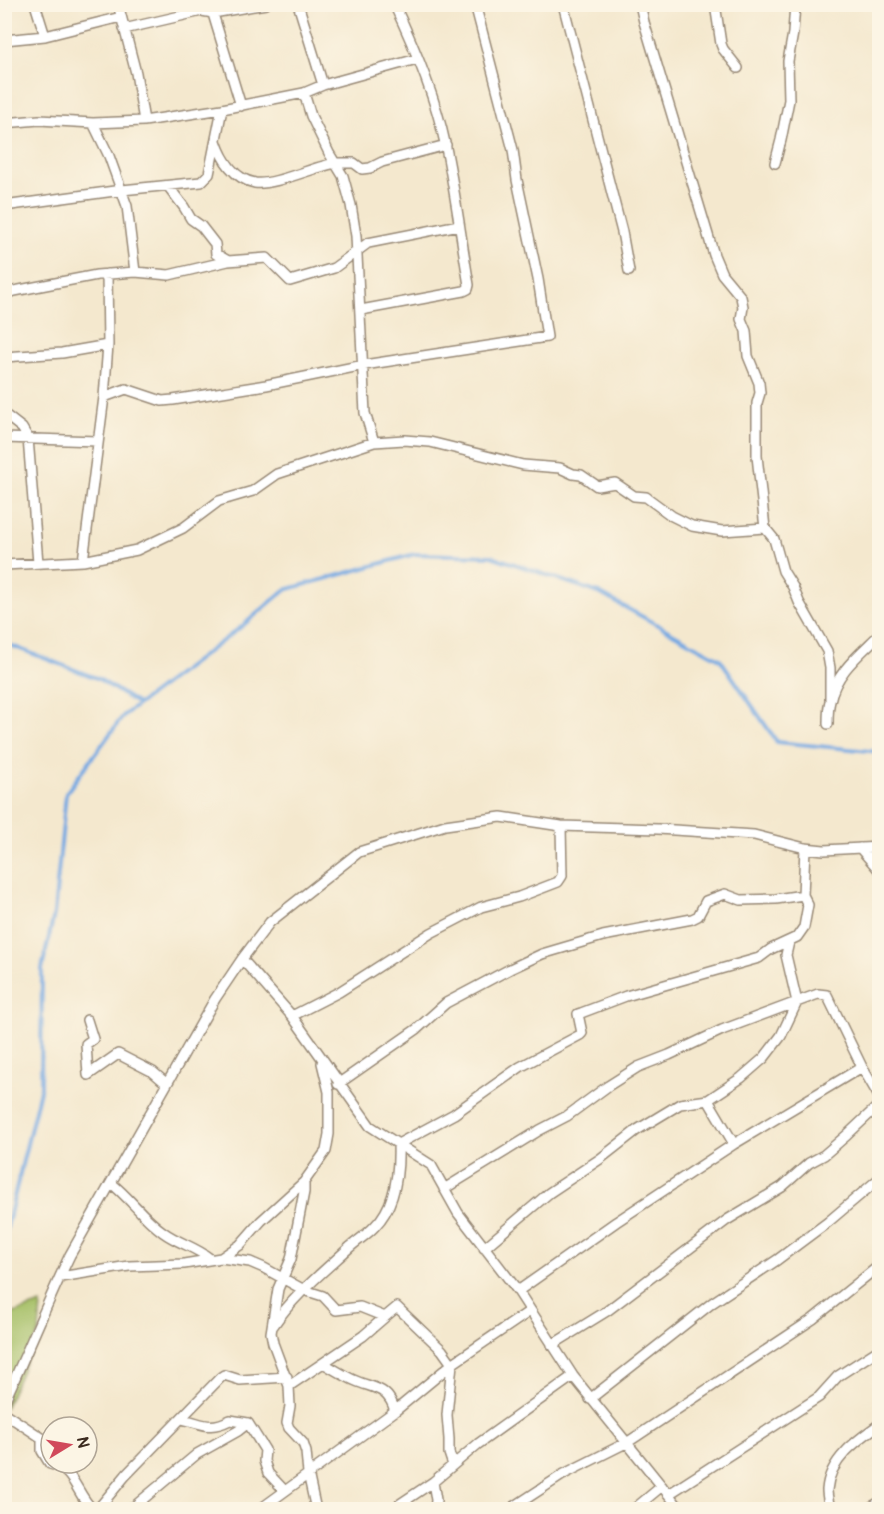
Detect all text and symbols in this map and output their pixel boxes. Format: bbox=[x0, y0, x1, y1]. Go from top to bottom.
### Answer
north arrow bbox=[39, 1415, 99, 1475]
text: N bbox=[72, 1435, 94, 1450]

